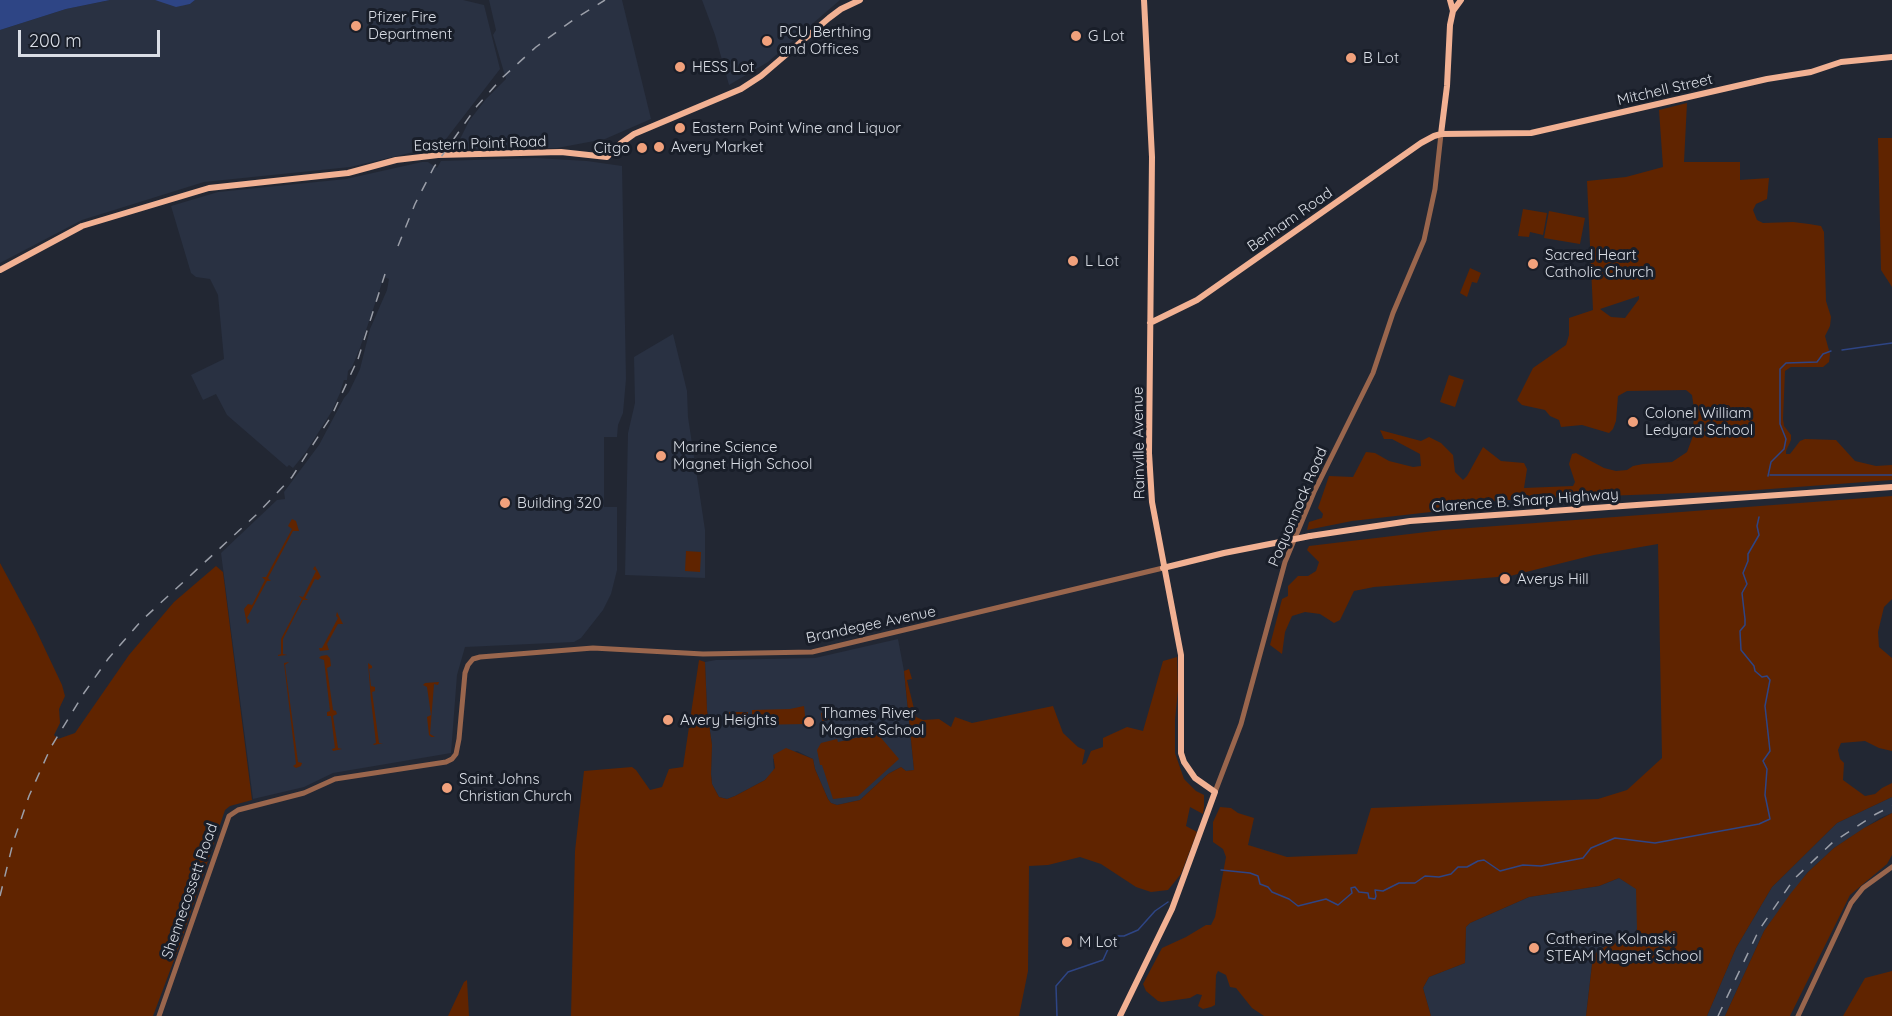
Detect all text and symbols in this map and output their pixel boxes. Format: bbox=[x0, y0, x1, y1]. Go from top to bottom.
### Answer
place label: Pfizer Fire Department bbox=[368, 8, 452, 43]
scale bar bbox=[21, 18, 164, 56]
marker: Pfizer Fire Department bbox=[349, 19, 363, 33]
place label: PCU Berthing and Offices bbox=[779, 23, 871, 58]
place label: G Lot bbox=[1088, 27, 1125, 45]
text: 200 m bbox=[29, 29, 82, 52]
marker: G Lot bbox=[1069, 29, 1083, 43]
marker: PCU Berthing and Offices bbox=[760, 34, 774, 48]
place label: B Lot bbox=[1363, 49, 1399, 67]
marker: B Lot bbox=[1344, 51, 1358, 65]
place label: HESS Lot bbox=[692, 58, 754, 76]
marker: HESS Lot bbox=[673, 60, 687, 74]
street label: Mitchell Street bbox=[1616, 70, 1714, 110]
place label: Eastern Point Wine and Liquor bbox=[692, 119, 901, 137]
marker: Eastern Point Wine and Liquor bbox=[673, 121, 687, 135]
street label: Eastern Point Road bbox=[413, 133, 547, 155]
place label: Avery Market bbox=[671, 138, 764, 156]
place label: Citgo bbox=[594, 139, 630, 157]
marker: Avery Market bbox=[652, 140, 666, 154]
marker: Citgo bbox=[635, 141, 649, 155]
street label: Benham Road bbox=[1244, 184, 1336, 256]
place label: Sacred Heart Catholic Church bbox=[1545, 246, 1654, 281]
place label: L Lot bbox=[1085, 252, 1119, 270]
marker: L Lot bbox=[1066, 254, 1080, 268]
marker: Sacred Heart Catholic Church bbox=[1526, 257, 1540, 271]
street label: Rainville Avenue bbox=[1129, 386, 1149, 500]
place label: Colonel William Ledyard School bbox=[1645, 404, 1753, 439]
marker: Colonel William Ledyard School bbox=[1626, 415, 1640, 429]
place label: Marine Science Magnet High School bbox=[673, 438, 812, 473]
street label: Poquonnock Road bbox=[1265, 445, 1331, 569]
marker: Marine Science Magnet High School bbox=[654, 449, 668, 463]
street label: Clarence B. Sharp Highway bbox=[1431, 485, 1619, 517]
place label: Building 320 bbox=[517, 494, 601, 512]
marker: Building 320 bbox=[498, 496, 512, 510]
place label: Averys Hill bbox=[1517, 570, 1589, 588]
marker: Averys Hill bbox=[1498, 572, 1512, 586]
street label: Brandegee Avenue bbox=[805, 602, 937, 648]
place label: Thames River Magnet School bbox=[821, 704, 924, 739]
place label: Avery Heights bbox=[680, 711, 777, 729]
marker: Avery Heights bbox=[661, 713, 675, 727]
marker: Thames River Magnet School bbox=[802, 715, 816, 729]
place label: Saint Johns Christian Church bbox=[459, 770, 572, 805]
marker: Saint Johns Christian Church bbox=[440, 781, 454, 795]
street label: Shennecossett Road bbox=[158, 821, 222, 961]
place label: Catherine Kolnaski STEAM Magnet School bbox=[1546, 930, 1702, 965]
place label: M Lot bbox=[1079, 933, 1118, 951]
marker: M Lot bbox=[1060, 935, 1074, 949]
marker: Catherine Kolnaski STEAM Magnet School bbox=[1527, 941, 1541, 955]

